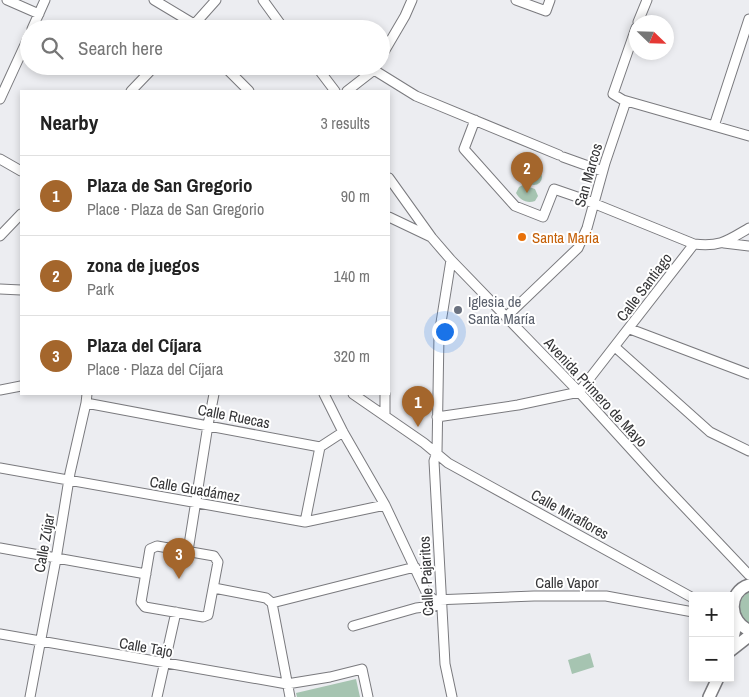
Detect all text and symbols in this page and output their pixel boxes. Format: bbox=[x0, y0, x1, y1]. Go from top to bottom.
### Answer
north arrow bbox=[629, 15, 674, 60]
search box bbox=[20, 20, 390, 75]
icon: search bbox=[38, 34, 66, 62]
text: Search here bbox=[78, 35, 163, 61]
text: Nearby bbox=[40, 108, 98, 137]
text: 3 results bbox=[320, 112, 370, 134]
street label: San Marcos bbox=[569, 141, 607, 209]
pin: 2 bbox=[511, 152, 543, 193]
text: Plaza de San Gregorio bbox=[87, 172, 252, 198]
text: 1 bbox=[52, 185, 60, 207]
text: 90 m bbox=[341, 185, 370, 207]
text: Place · Plaza de San Gregorio bbox=[87, 198, 264, 220]
place label: Santa Maria bbox=[532, 227, 599, 248]
marker: Santa Maria bbox=[516, 231, 528, 243]
street label: Calle Santiago bbox=[611, 248, 677, 326]
text: zona de juegos bbox=[87, 252, 200, 278]
text: 2 bbox=[52, 265, 60, 287]
text: 140 m bbox=[334, 265, 370, 287]
text: Park bbox=[87, 278, 114, 300]
place label: Iglesia de Santa María bbox=[468, 291, 535, 329]
marker: Iglesia de Santa María bbox=[452, 304, 464, 316]
your location bbox=[432, 319, 458, 345]
text: Plaza del Cíjara bbox=[87, 332, 201, 358]
street label: Avenida Primero de Mayo bbox=[539, 332, 652, 451]
text: 3 bbox=[52, 345, 60, 367]
text: 320 m bbox=[334, 345, 370, 367]
text: Place · Plaza del Cíjara bbox=[87, 358, 223, 380]
pin: 1 bbox=[402, 386, 434, 427]
street label: Calle Ruecas bbox=[196, 399, 272, 433]
street label: Calle Guadámez bbox=[148, 471, 242, 507]
street label: Calle Miraflores bbox=[527, 484, 613, 544]
street label: Calle Zújar bbox=[28, 512, 60, 574]
street label: Calle Pajaritos bbox=[413, 536, 439, 616]
pin: 3 bbox=[163, 538, 195, 579]
street label: Calle Vapor bbox=[535, 572, 599, 593]
map controls bbox=[689, 592, 734, 682]
button: + bbox=[689, 592, 734, 637]
street label: Calle Tajo bbox=[118, 632, 175, 662]
button: − bbox=[689, 637, 734, 682]

